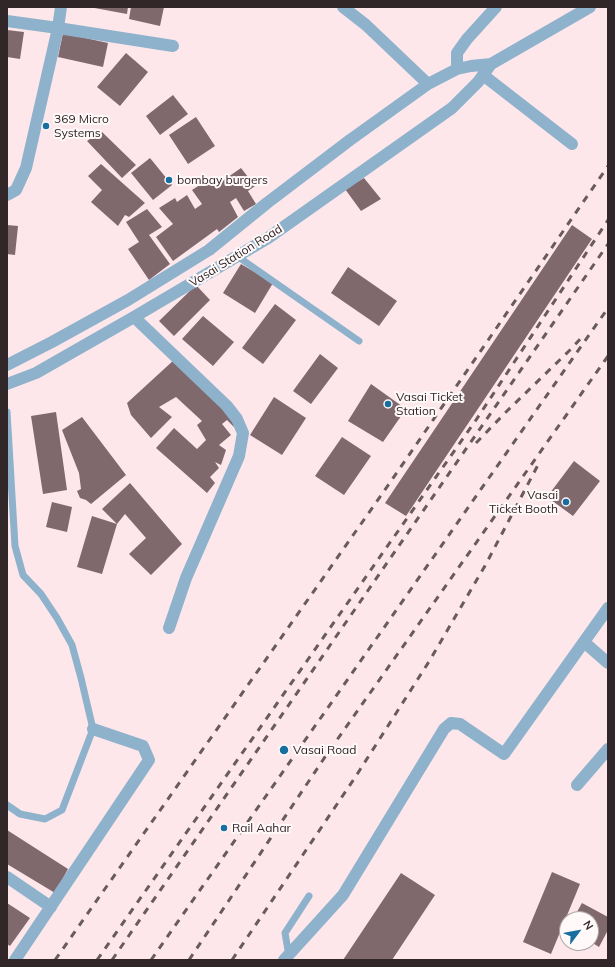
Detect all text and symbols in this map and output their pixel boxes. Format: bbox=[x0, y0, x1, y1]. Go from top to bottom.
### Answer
place label: 369 Micro Systems bbox=[54, 112, 109, 140]
marker: 369 Micro Systems bbox=[41, 121, 51, 131]
place label: bombay burgers bbox=[177, 173, 268, 187]
marker: bombay burgers bbox=[164, 175, 174, 185]
street label: Vasai Station Road bbox=[187, 222, 285, 290]
place label: Vasai Ticket Station bbox=[396, 390, 463, 418]
marker: Vasai Ticket Station bbox=[383, 399, 393, 409]
place label: Vasai Ticket Booth bbox=[489, 488, 558, 516]
marker: Vasai Ticket Booth bbox=[561, 497, 571, 507]
place label: Vasai Road bbox=[293, 743, 356, 757]
marker: Vasai Road bbox=[278, 744, 290, 756]
place label: Rail Aahar bbox=[232, 821, 291, 835]
marker: Rail Aahar bbox=[219, 823, 229, 833]
north arrow bbox=[559, 911, 599, 951]
text: N bbox=[580, 918, 596, 932]

